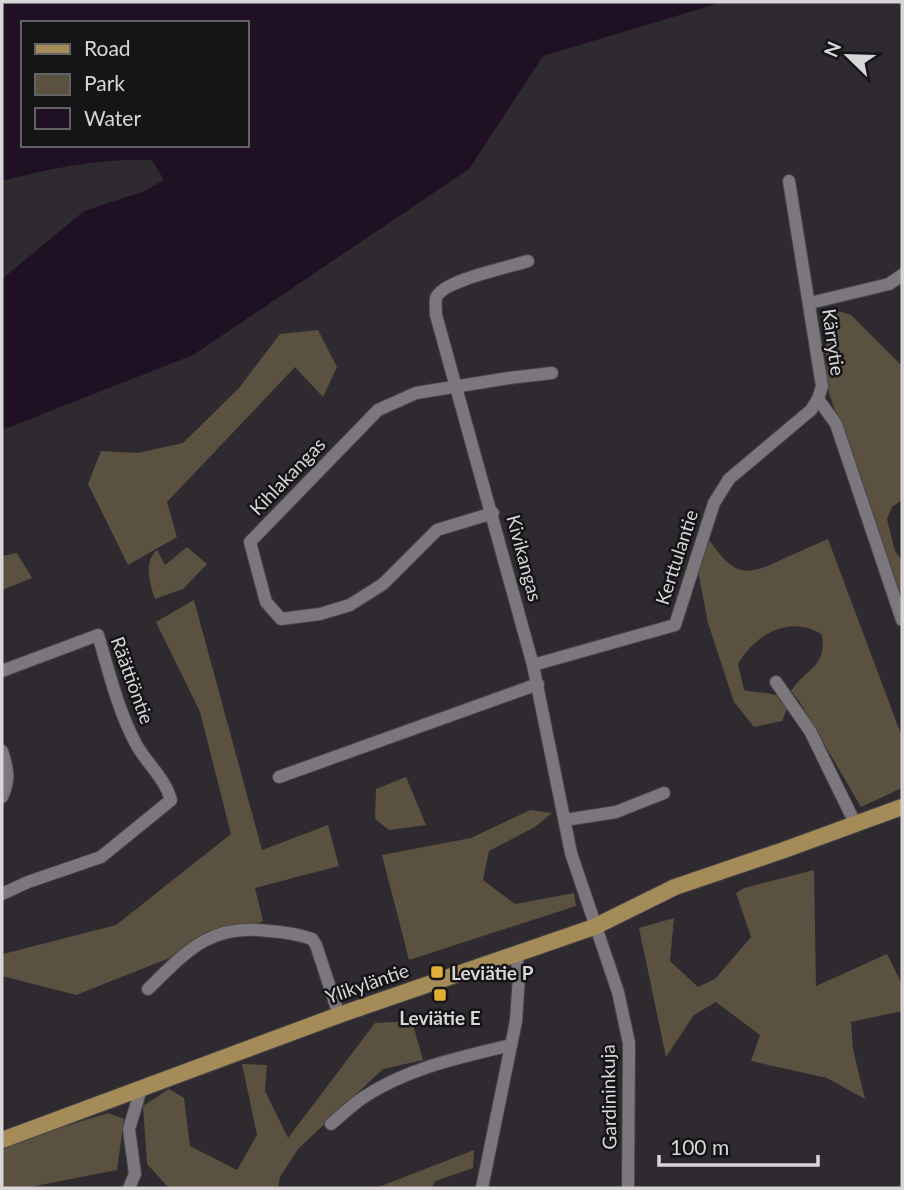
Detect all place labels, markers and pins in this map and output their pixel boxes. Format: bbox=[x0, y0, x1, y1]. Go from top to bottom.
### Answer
place label: Leviätie P bbox=[451, 961, 534, 984]
marker: Leviätie P bbox=[429, 964, 445, 980]
marker: Leviätie E bbox=[432, 987, 448, 1003]
place label: Leviätie E bbox=[399, 1006, 481, 1029]

